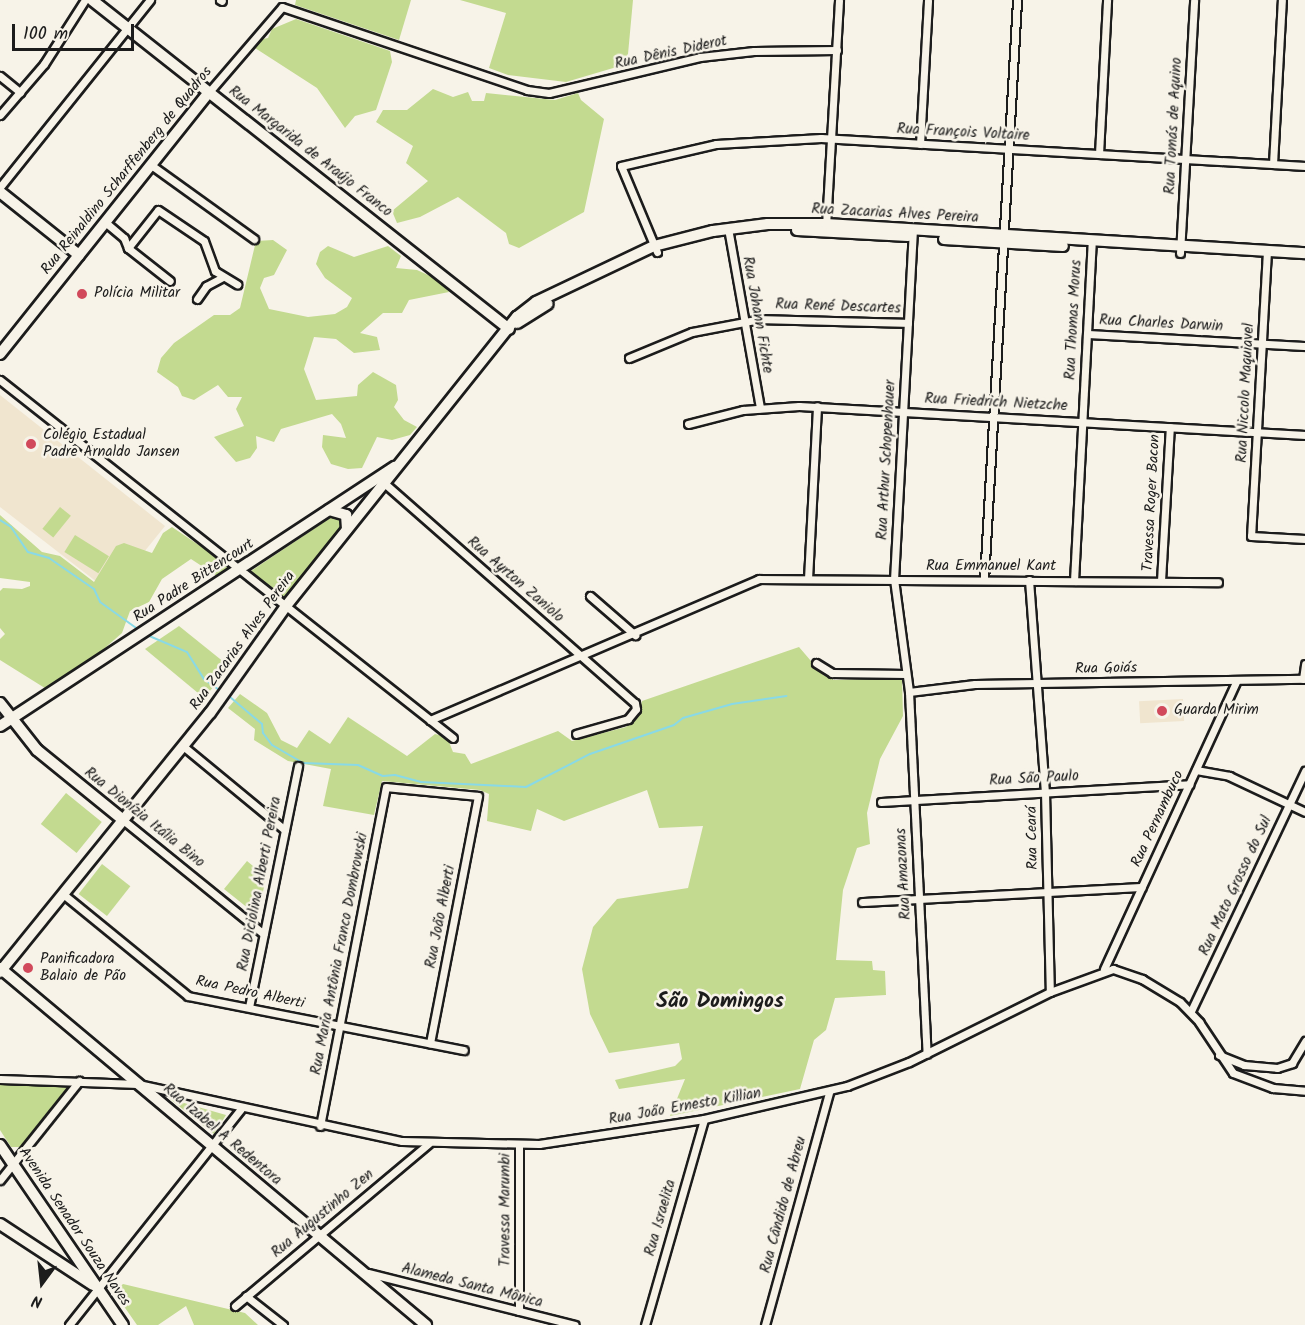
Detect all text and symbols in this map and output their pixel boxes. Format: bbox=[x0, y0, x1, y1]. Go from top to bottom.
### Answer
scale bar bbox=[15, 12, 136, 50]
text: 100 m bbox=[23, 20, 68, 49]
street label: Rua Dênis Diderot bbox=[613, 32, 729, 74]
street label: Rua Tomás de Aquino bbox=[1161, 57, 1187, 195]
street label: Rua Reinaldino Scharffenberg de Quadros bbox=[38, 64, 216, 278]
street label: Rua Margarida de Araújo Franco bbox=[225, 83, 395, 221]
street label: Rua François Voltaire bbox=[896, 121, 1030, 145]
street label: Rua Zacarias Alves Pereira bbox=[811, 201, 979, 227]
street label: Rua Johann Fichte bbox=[738, 255, 776, 375]
street label: Rua Thomas Morus bbox=[1062, 259, 1086, 381]
place label: Polícia Militar bbox=[94, 285, 180, 303]
marker: Polícia Militar bbox=[75, 287, 89, 301]
street label: Rua René Descartes bbox=[775, 296, 901, 318]
street label: Rua Charles Darwin bbox=[1099, 312, 1223, 336]
street label: Rua Niccolo Maquiavel bbox=[1233, 323, 1259, 463]
street label: Rua Arthur Schopenhauer bbox=[874, 379, 900, 541]
street label: Rua Friedrich Nietzche bbox=[924, 390, 1068, 416]
place label: Colégio Estadual Padre Arnaldo Jansen bbox=[43, 426, 180, 461]
street label: Travessa Roger Bacon bbox=[1139, 434, 1165, 572]
marker: Colégio Estadual Padre Arnaldo Jansen bbox=[24, 437, 38, 451]
street label: Rua Ayrton Zaniolo bbox=[463, 533, 567, 627]
street label: Rua Padre Bittencourt bbox=[130, 535, 258, 627]
street label: Rua Emmanuel Kant bbox=[926, 558, 1056, 576]
street label: Rua Zacarias Alves Pereira bbox=[186, 568, 300, 714]
street label: Rua Goiás bbox=[1075, 659, 1137, 679]
place label: Guarda Mirim bbox=[1174, 702, 1259, 720]
marker: Guarda Mirim bbox=[1155, 704, 1169, 718]
street label: Rua Dionízia Itália Bino bbox=[80, 764, 208, 872]
street label: Rua São Paulo bbox=[989, 768, 1079, 790]
street label: Rua Pernambuco bbox=[1128, 768, 1188, 870]
street label: Rua Diciolina Alberti Pereira bbox=[234, 795, 286, 973]
street label: Rua Ceará bbox=[1023, 806, 1043, 870]
street label: Rua Mato Grosso do Sul bbox=[1196, 813, 1276, 959]
street label: Rua Amazonas bbox=[893, 828, 915, 920]
street label: Rua Maria Antônia Franco Dombrowski bbox=[308, 831, 372, 1077]
street label: Rua João Alberti bbox=[422, 864, 460, 970]
place label: Panificadora Balaio de Pão bbox=[40, 950, 126, 985]
marker: Panificadora Balaio de Pão bbox=[21, 961, 35, 975]
street label: Rua Pedro Alberti bbox=[194, 973, 306, 1013]
district label: São Domingos bbox=[656, 989, 784, 1015]
street label: Rua Izabel A Redentora bbox=[159, 1080, 285, 1190]
street label: Rua João Ernesto Killian bbox=[607, 1085, 763, 1129]
street label: Rua Cândido de Abreu bbox=[757, 1135, 811, 1275]
street label: Avenida Senador Souza Naves bbox=[14, 1144, 134, 1310]
street label: Travessa Marumbi bbox=[497, 1153, 515, 1267]
street label: Rua Augustinho Zen bbox=[268, 1166, 378, 1262]
street label: Rua Israelita bbox=[641, 1178, 681, 1258]
north arrow bbox=[12, 1253, 72, 1313]
street label: Alameda Santa Mônica bbox=[400, 1260, 544, 1312]

